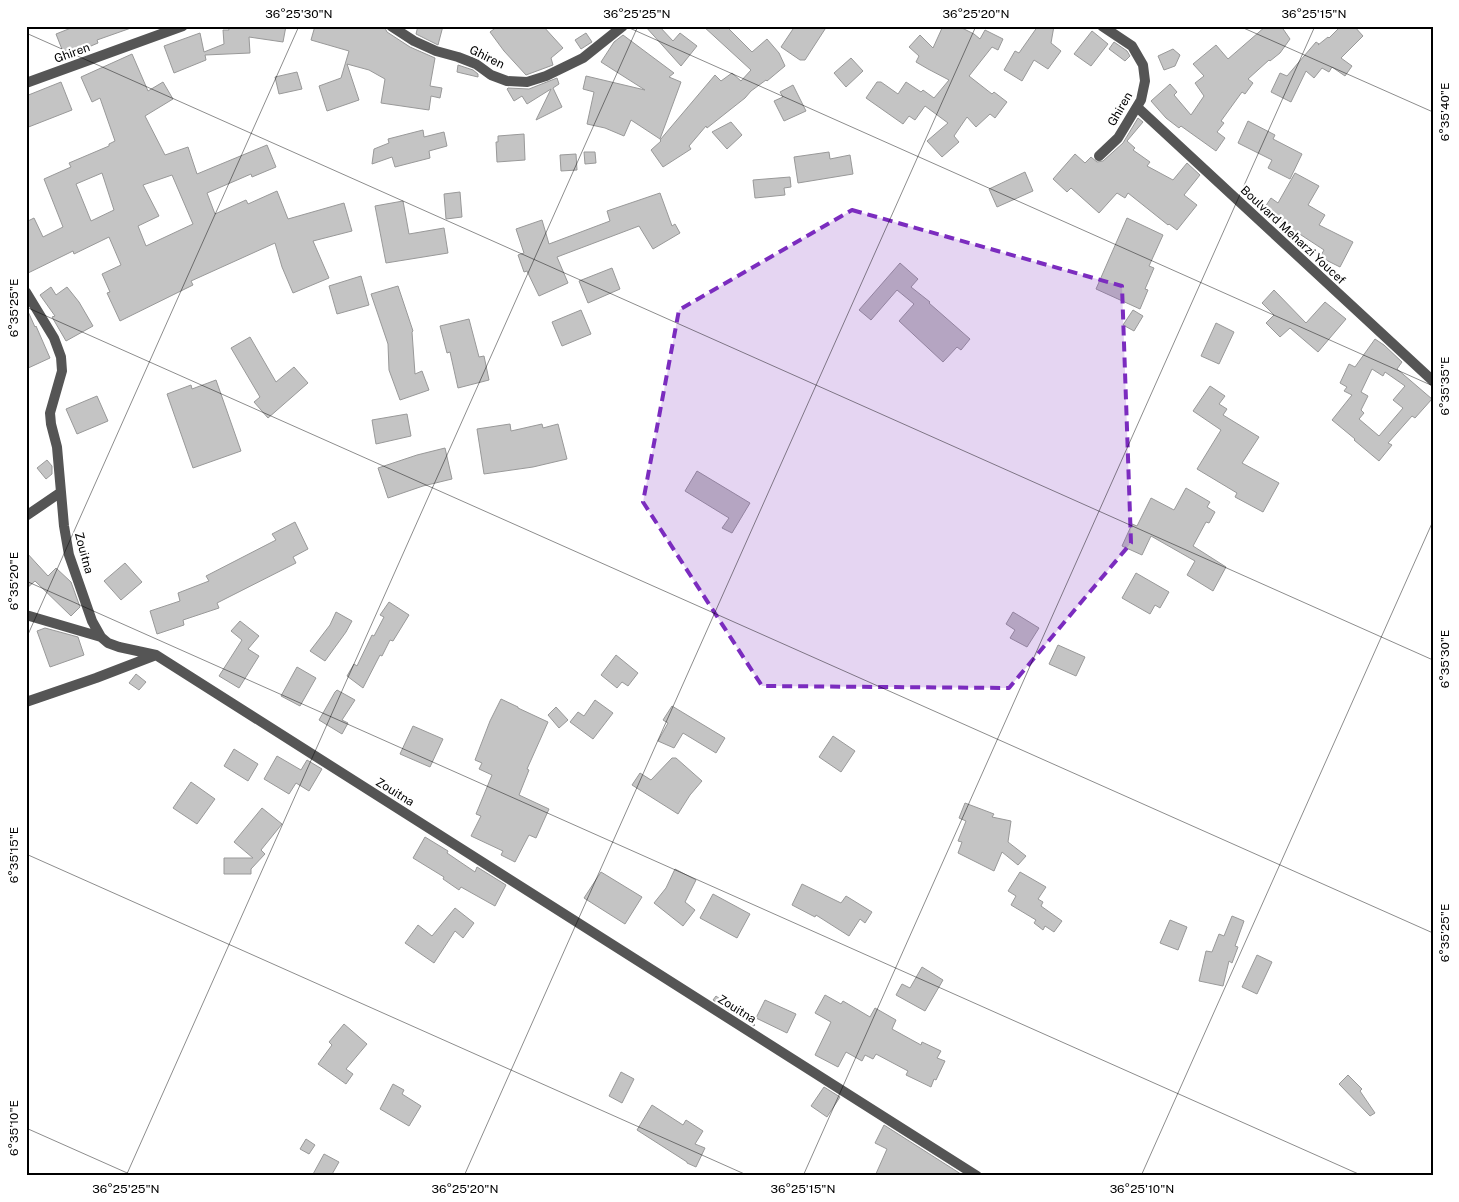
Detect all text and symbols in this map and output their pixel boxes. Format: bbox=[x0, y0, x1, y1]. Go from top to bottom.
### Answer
text: 36°25'30"N bbox=[265, 7, 333, 21]
text: 36°25'25"N bbox=[603, 7, 671, 21]
text: 36°25'20"N bbox=[943, 7, 1009, 21]
text: 36°25'15"N bbox=[1281, 7, 1347, 21]
street label: Ghiren bbox=[52, 40, 92, 66]
street label: Ghiren bbox=[467, 43, 507, 71]
text: 6°35'40"E bbox=[1438, 83, 1452, 141]
street label: Ghiren bbox=[1105, 89, 1135, 129]
street label: Boulvard Meharzi Youcef bbox=[1238, 183, 1348, 287]
text: 6°35'25"E bbox=[7, 279, 21, 337]
text: 6°35'35"E bbox=[1438, 356, 1452, 416]
street label: Zouitna bbox=[72, 531, 96, 575]
text: 6°35'20"E bbox=[7, 552, 21, 610]
text: 6°35'30"E bbox=[1438, 630, 1452, 688]
street label: Zouitna bbox=[373, 775, 417, 809]
text: 6°35'15"E bbox=[7, 827, 21, 883]
text: 6°35'25"E bbox=[1438, 904, 1452, 962]
street label: Zouitna bbox=[715, 992, 759, 1026]
text: 6°35'10"E bbox=[7, 1100, 21, 1156]
text: 36°25'25"N bbox=[92, 1182, 160, 1196]
text: 36°25'20"N bbox=[432, 1182, 498, 1196]
text: 36°25'15"N bbox=[770, 1182, 836, 1196]
text: 36°25'10"N bbox=[1110, 1182, 1174, 1196]

